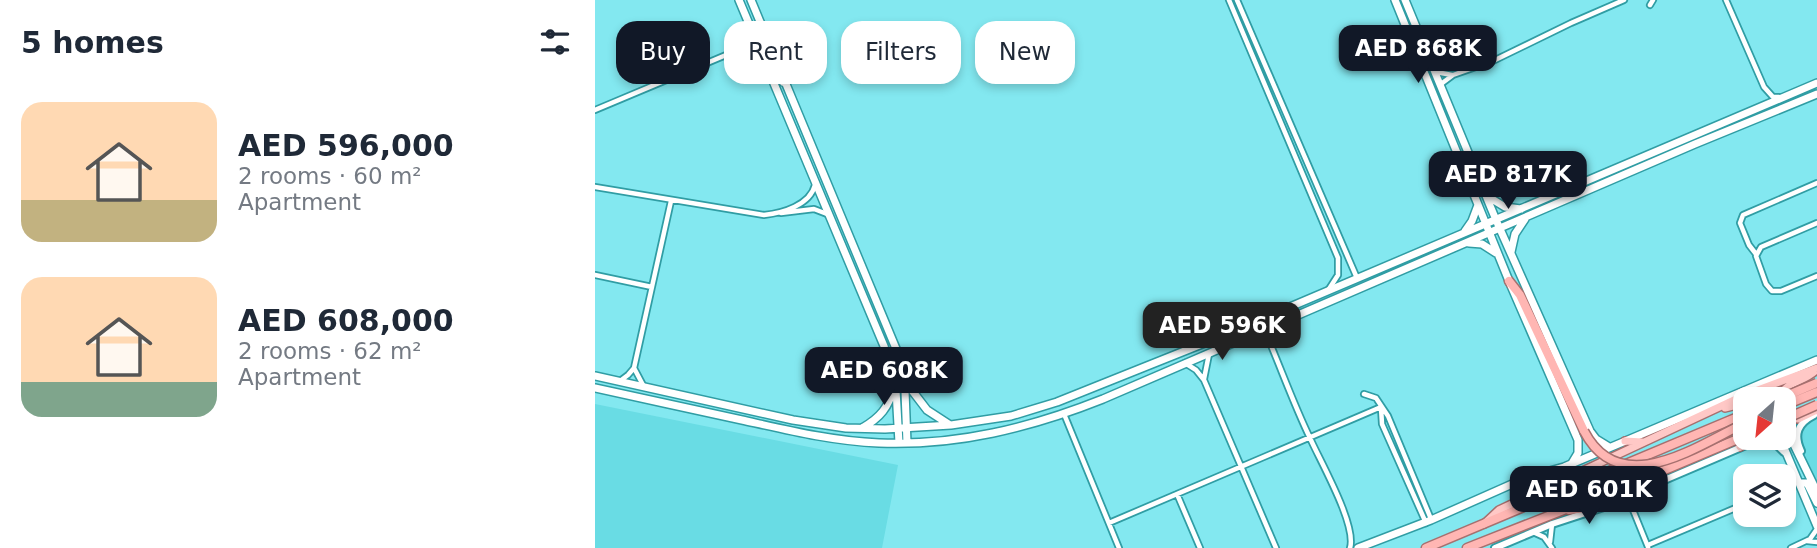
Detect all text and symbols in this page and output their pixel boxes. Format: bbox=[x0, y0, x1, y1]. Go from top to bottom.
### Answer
chip: Buy bbox=[616, 21, 710, 84]
chip: Rent bbox=[724, 21, 827, 84]
chip: Filters bbox=[841, 21, 961, 84]
chip: New bbox=[975, 21, 1075, 84]
icon: filters bbox=[536, 23, 574, 61]
text: 5 homes bbox=[21, 25, 164, 60]
pin: AED 868K bbox=[1346, 25, 1490, 85]
text: AED 868K bbox=[1355, 35, 1481, 61]
text: AED 596,000 bbox=[238, 128, 454, 163]
icon: home bbox=[77, 130, 161, 214]
pin: AED 817K bbox=[1436, 152, 1580, 211]
text: AED 817K bbox=[1445, 161, 1571, 187]
text: 2 rooms · 60 m² bbox=[238, 163, 422, 189]
text: Apartment bbox=[238, 189, 361, 215]
pin: AED 596K bbox=[1150, 302, 1294, 362]
text: AED 608,000 bbox=[238, 303, 454, 338]
icon: home bbox=[77, 305, 161, 389]
text: AED 596K bbox=[1159, 312, 1285, 338]
text: 2 rooms · 62 m² bbox=[238, 338, 422, 364]
pin: AED 608K bbox=[812, 348, 956, 407]
text: AED 608K bbox=[821, 357, 947, 383]
text: Apartment bbox=[238, 364, 361, 390]
north arrow bbox=[1733, 387, 1795, 450]
map controls bbox=[1733, 387, 1796, 527]
button: layers bbox=[1733, 464, 1796, 527]
pin: AED 601K bbox=[1517, 466, 1661, 526]
text: AED 601K bbox=[1526, 476, 1652, 502]

